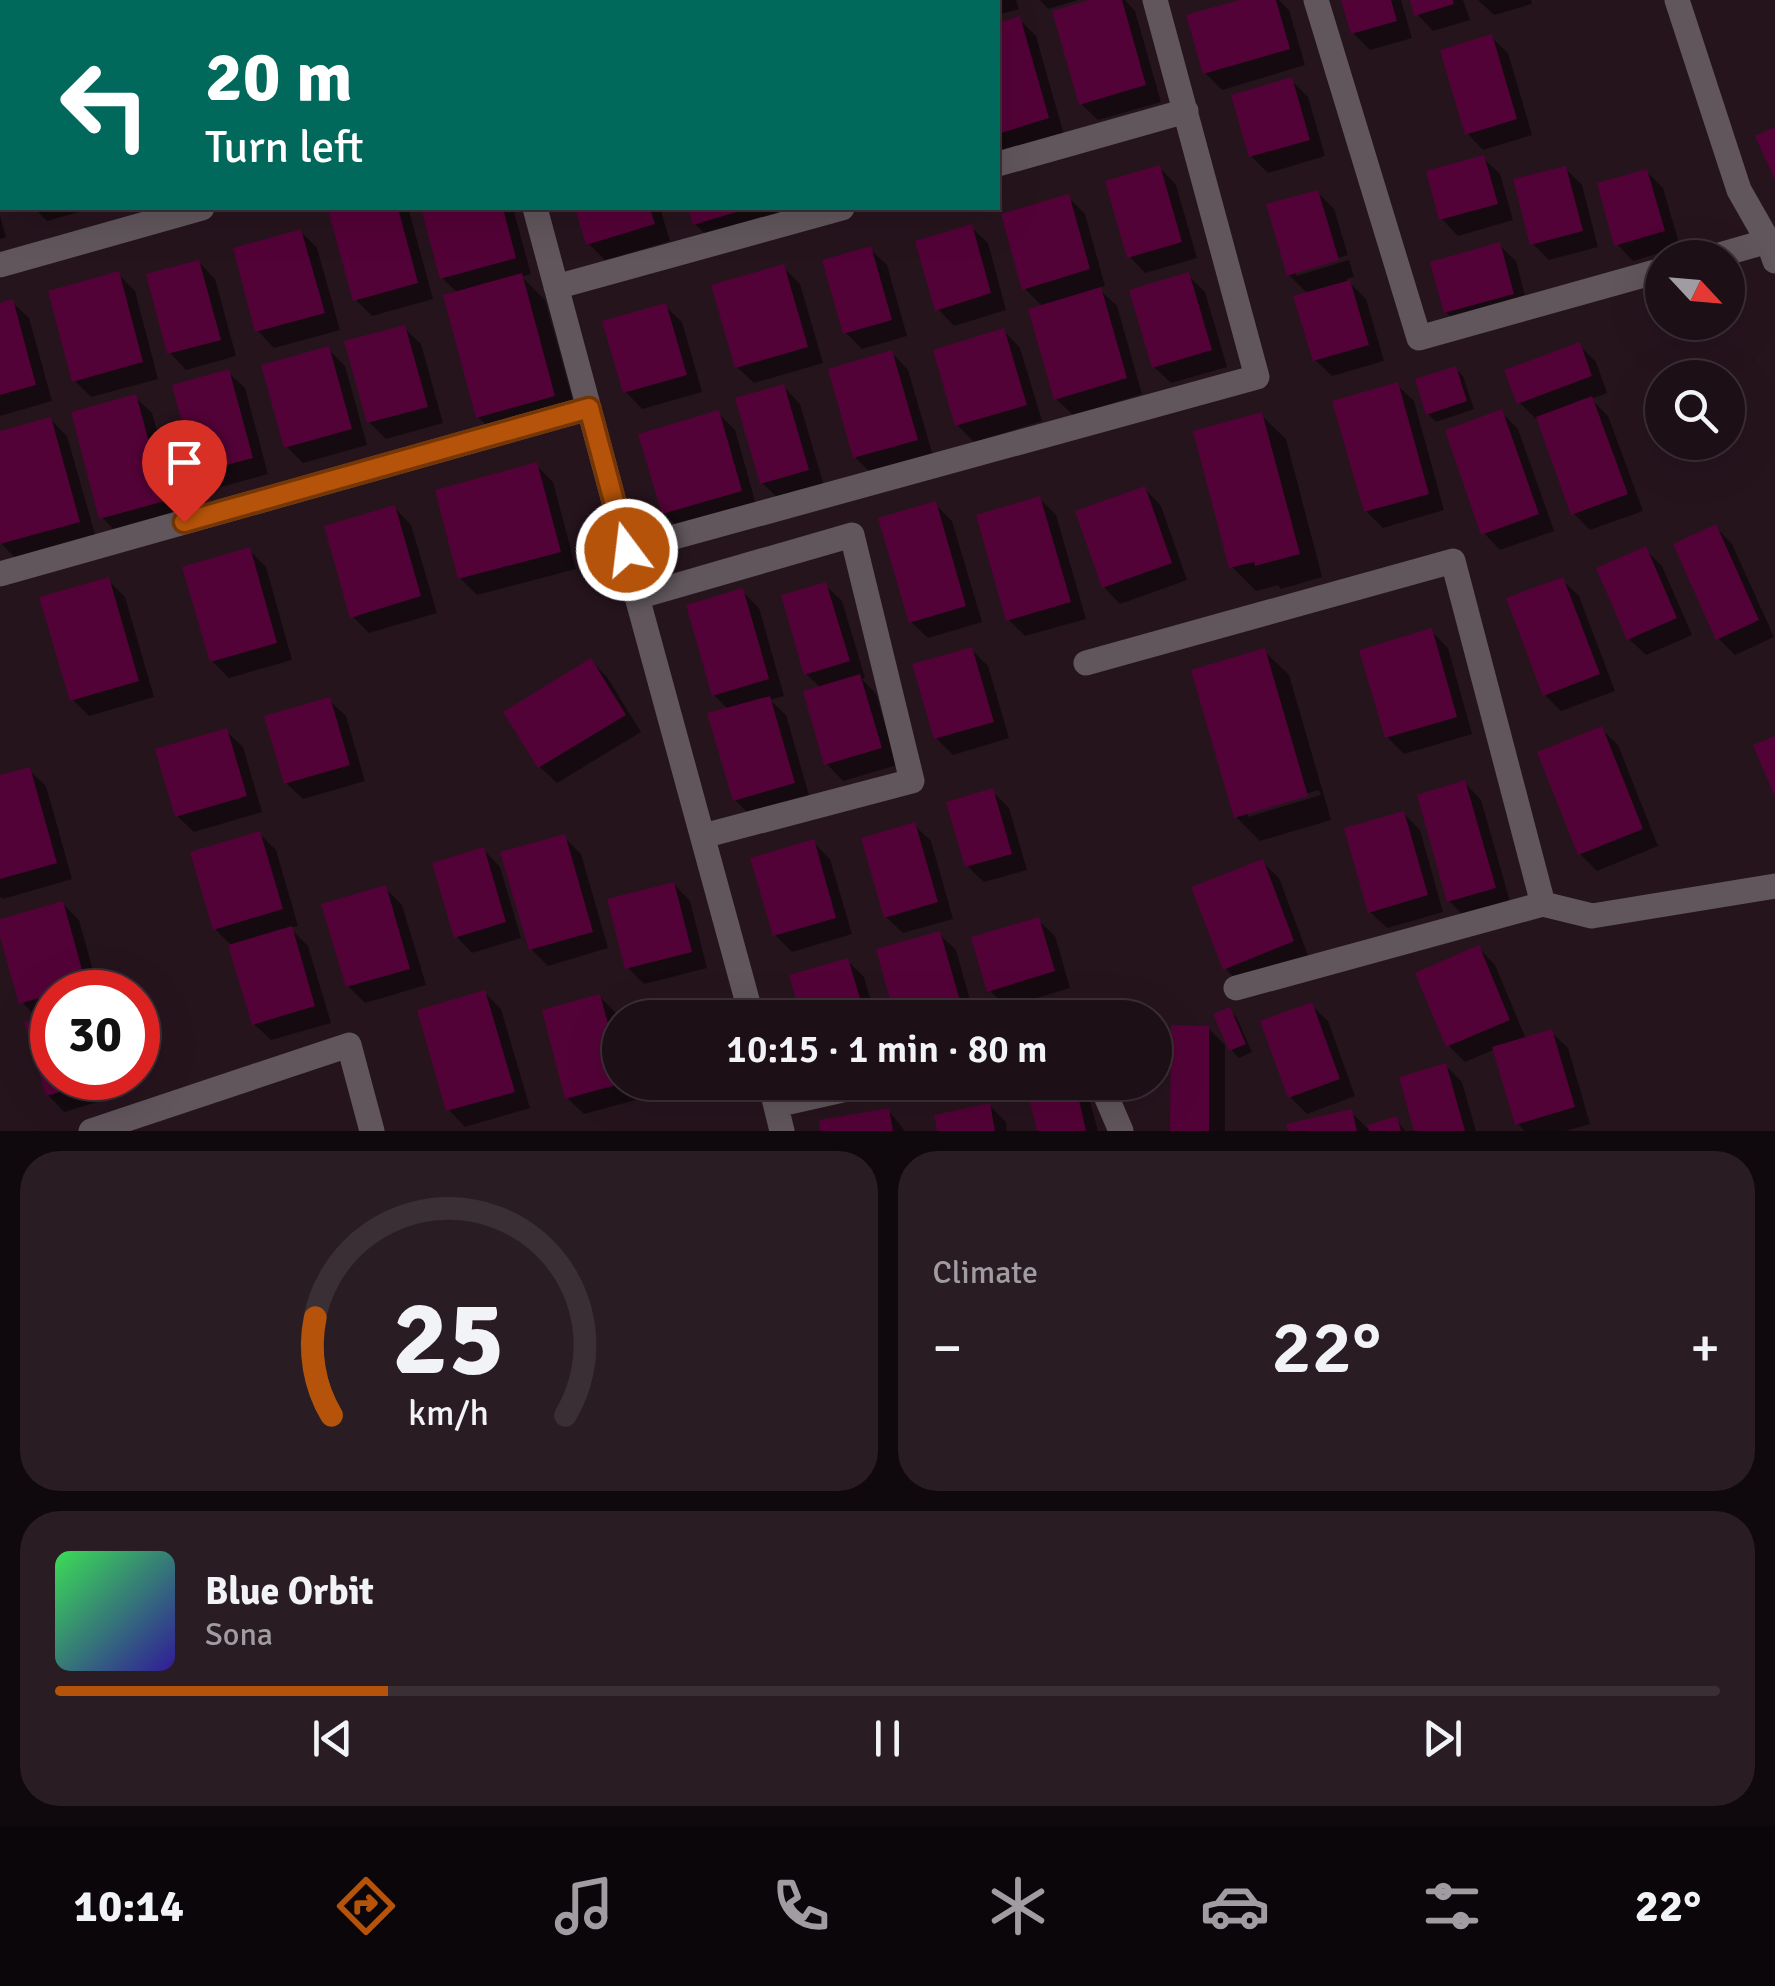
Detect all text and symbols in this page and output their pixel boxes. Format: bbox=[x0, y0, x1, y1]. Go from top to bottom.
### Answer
text: 20 m bbox=[205, 34, 353, 120]
icon: left bbox=[40, 40, 170, 170]
text: Turn left bbox=[205, 120, 364, 175]
north arrow bbox=[1645, 240, 1745, 340]
map controls bbox=[1645, 240, 1745, 460]
button: search bbox=[1645, 360, 1745, 460]
pin bbox=[142, 420, 227, 523]
icon: arrive bbox=[157, 435, 212, 490]
position arrow bbox=[575, 498, 679, 602]
speed limit sign: 30 bbox=[30, 970, 160, 1100]
text: 10:15 · 1 min · 80 m bbox=[726, 1026, 1048, 1073]
text: Climate bbox=[933, 1253, 1038, 1292]
text: 25 bbox=[393, 1275, 505, 1403]
text: 22° bbox=[1271, 1301, 1381, 1394]
text: − bbox=[933, 1314, 962, 1382]
text: + bbox=[1690, 1314, 1720, 1382]
text: km/h bbox=[408, 1391, 489, 1435]
text: Blue Orbit bbox=[205, 1568, 374, 1615]
text: Sona bbox=[205, 1615, 273, 1654]
icon: previous bbox=[305, 1711, 360, 1766]
icon: pause bbox=[860, 1711, 915, 1766]
icon: next bbox=[1415, 1711, 1470, 1766]
icon: directions bbox=[331, 1871, 401, 1941]
icon: music bbox=[549, 1871, 619, 1941]
icon: phone bbox=[766, 1871, 836, 1941]
icon: climate bbox=[983, 1871, 1053, 1941]
icon: car bbox=[1200, 1871, 1270, 1941]
icon: filters bbox=[1417, 1871, 1487, 1941]
text: 10:14 bbox=[74, 1879, 184, 1934]
text: 22° bbox=[1635, 1879, 1701, 1934]

